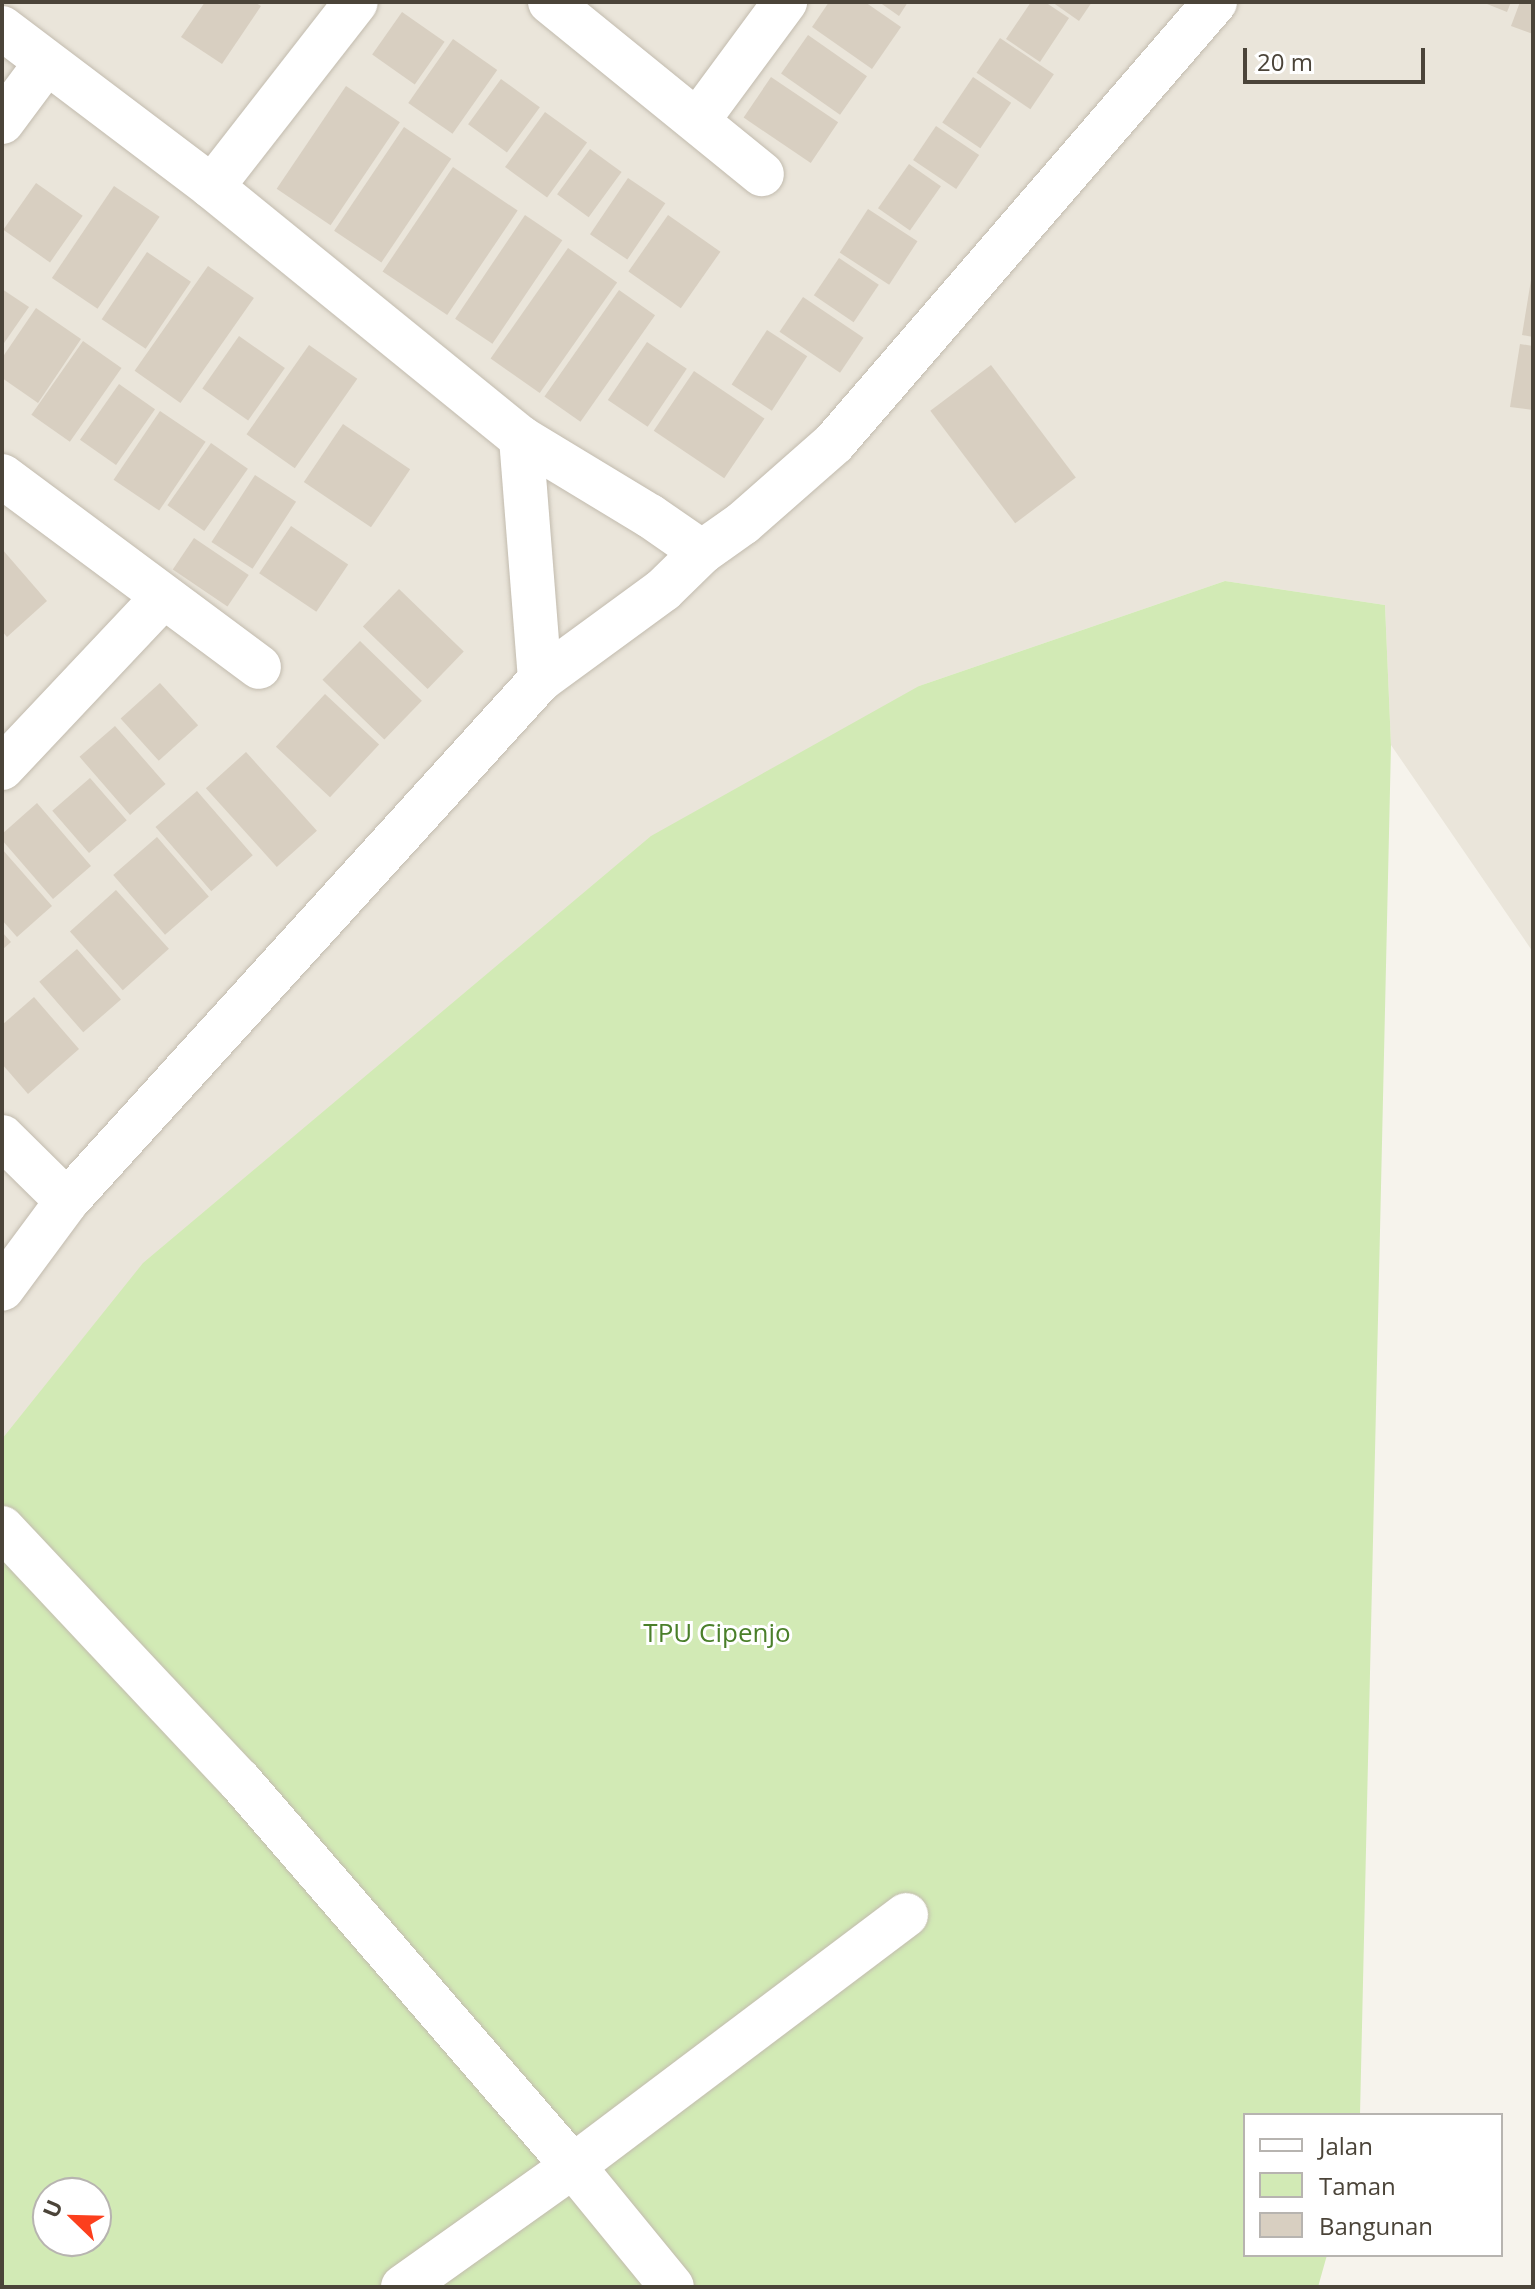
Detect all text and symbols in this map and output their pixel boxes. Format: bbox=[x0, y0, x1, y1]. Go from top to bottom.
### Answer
scale bar bbox=[1247, 32, 1429, 82]
text: 20 m bbox=[1257, 45, 1313, 78]
park label: TPU Cipenjo bbox=[643, 1617, 791, 1649]
legend bbox=[1243, 2113, 1503, 2257]
text: Jalan bbox=[1319, 2129, 1373, 2162]
text: Taman bbox=[1319, 2169, 1396, 2202]
north arrow bbox=[32, 2177, 112, 2257]
text: U bbox=[35, 2195, 69, 2222]
text: Bangunan bbox=[1319, 2209, 1433, 2242]

